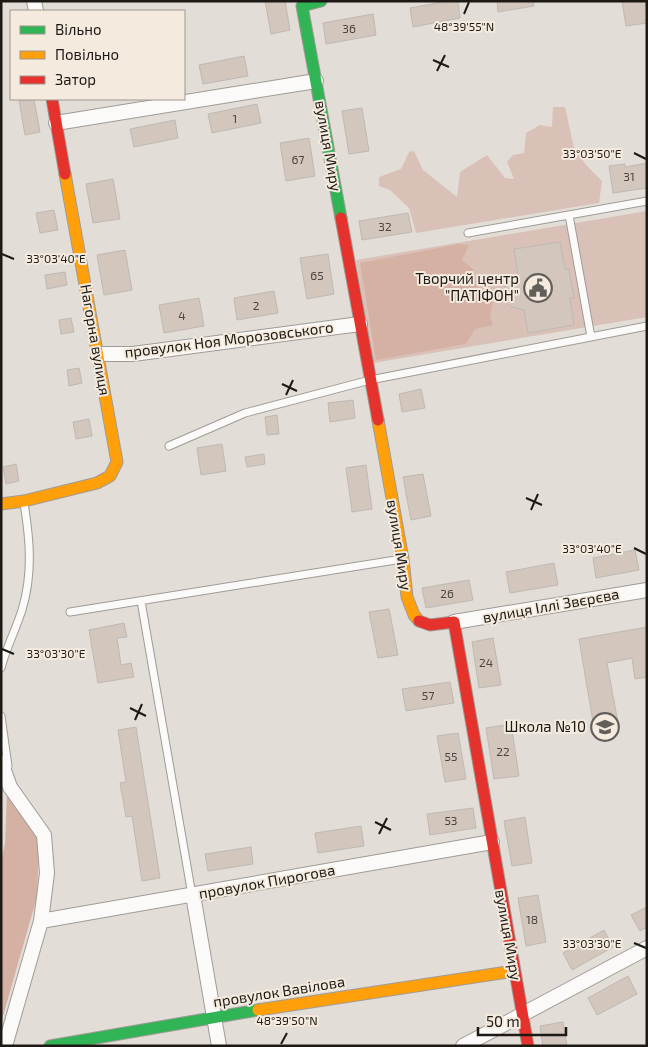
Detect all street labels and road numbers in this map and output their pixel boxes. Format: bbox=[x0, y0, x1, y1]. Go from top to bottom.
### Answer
street label: вулиця Миру bbox=[311, 99, 346, 193]
street label: Нагорна вулиця bbox=[76, 283, 115, 397]
street label: провулок Ноя Морозовського bbox=[123, 317, 334, 362]
street label: вулиця Миру bbox=[383, 498, 416, 592]
street label: вулиця Іллі Звєрєва bbox=[481, 584, 621, 627]
street label: провулок Пирогова bbox=[197, 860, 337, 903]
street label: вулиця Миру bbox=[491, 888, 526, 982]
street label: провулок Вавілова bbox=[212, 972, 346, 1011]

